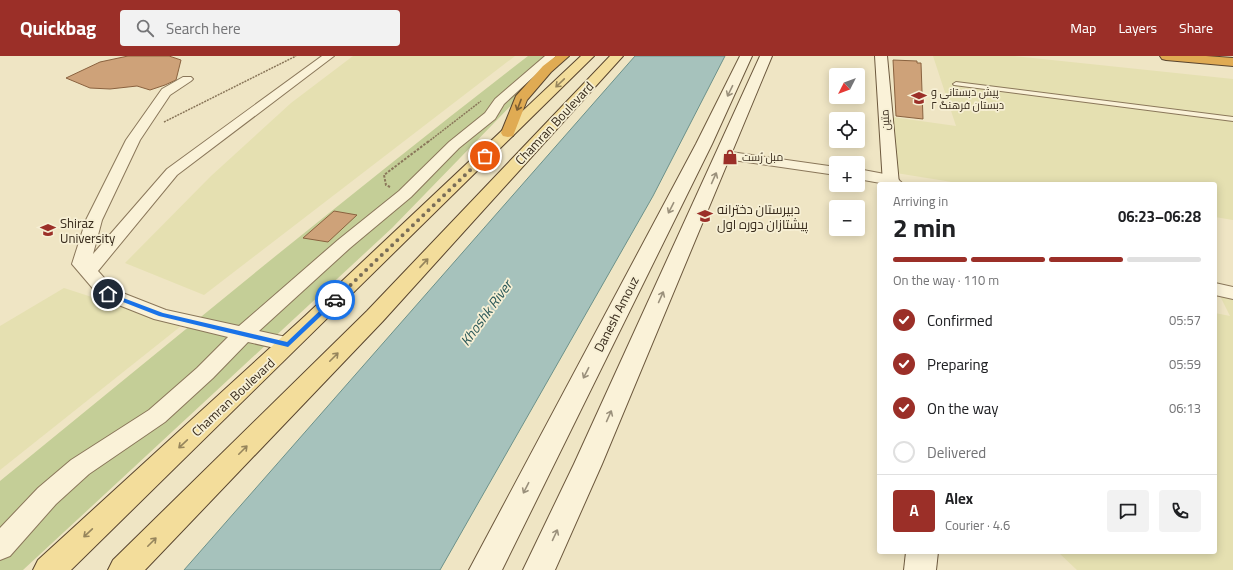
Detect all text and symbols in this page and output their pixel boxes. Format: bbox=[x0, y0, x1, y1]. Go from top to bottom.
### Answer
text: Quickbag bbox=[20, 10, 96, 46]
search box bbox=[120, 10, 400, 46]
text: Search here bbox=[166, 14, 241, 43]
text: Map bbox=[1070, 15, 1096, 41]
text: Layers bbox=[1118, 15, 1157, 41]
text: Share bbox=[1179, 15, 1213, 41]
icon: search bbox=[134, 17, 156, 39]
north arrow bbox=[829, 68, 865, 104]
map controls bbox=[829, 68, 865, 236]
street label: Chamran Boulevard bbox=[509, 75, 599, 171]
one-way arrow bbox=[555, 78, 565, 88]
place label: پیش دبستانی و دبستان فرهنگ ۲ bbox=[931, 82, 1004, 115]
one-way arrow bbox=[726, 85, 733, 97]
school or university icon: پیش دبستانی و دبستان فرهنگ ۲ bbox=[910, 89, 928, 107]
one-way arrow bbox=[514, 99, 522, 111]
street label: متین bbox=[874, 109, 896, 131]
button: locate bbox=[829, 112, 865, 148]
pin bbox=[468, 139, 502, 173]
icon: bag bbox=[474, 145, 496, 167]
place label: مبل رُست bbox=[742, 147, 783, 167]
shop icon: مبل رُست bbox=[721, 148, 739, 166]
button: + bbox=[829, 156, 865, 192]
one-way arrow bbox=[711, 173, 718, 185]
text: Arriving in bbox=[893, 189, 948, 213]
place label: دبیرستان دخترانه پیشتازان دوره اول bbox=[717, 197, 809, 236]
button: − bbox=[829, 200, 865, 236]
one-way arrow bbox=[667, 201, 674, 213]
text: 06:23–06:28 bbox=[1118, 202, 1201, 231]
text: 2 min bbox=[893, 203, 956, 252]
school or university icon: دبیرستان دخترانه پیشتازان دوره اول bbox=[696, 207, 714, 225]
place label: Shiraz University bbox=[60, 211, 115, 250]
school or university icon: Shiraz University bbox=[39, 221, 57, 239]
one-way arrow bbox=[419, 258, 429, 268]
text: On the way · 110 m bbox=[893, 268, 999, 292]
water label: Khoshk River bbox=[453, 272, 520, 352]
street label: Danesh Amouz bbox=[587, 272, 645, 356]
pin bbox=[91, 277, 125, 311]
courier bbox=[315, 280, 355, 320]
icon: home bbox=[97, 283, 119, 305]
icon: car bbox=[324, 289, 346, 311]
one-way arrow bbox=[658, 292, 666, 304]
text: Confirmed bbox=[927, 306, 993, 335]
text: 05:57 bbox=[1169, 308, 1201, 332]
icon: check bbox=[893, 309, 915, 331]
text: Preparing bbox=[927, 350, 988, 379]
street label: Chamran Boulevard bbox=[185, 352, 281, 442]
one-way arrow bbox=[329, 352, 339, 362]
text: 05:59 bbox=[1169, 352, 1201, 376]
icon: check bbox=[893, 353, 915, 375]
one-way arrow bbox=[582, 367, 589, 379]
text: On the way bbox=[927, 394, 998, 423]
text: 06:13 bbox=[1169, 396, 1201, 420]
icon: check bbox=[893, 397, 915, 419]
one-way arrow bbox=[606, 411, 613, 423]
text: Delivered bbox=[927, 438, 986, 467]
one-way arrow bbox=[178, 439, 188, 449]
one-way arrow bbox=[238, 445, 248, 455]
one-way arrow bbox=[522, 482, 529, 494]
text: Alex bbox=[945, 484, 973, 513]
button: chat bbox=[1107, 490, 1149, 532]
button: phone bbox=[1159, 490, 1201, 532]
text: A bbox=[909, 496, 919, 525]
text: Courier · 4.6 bbox=[945, 513, 1010, 537]
one-way arrow bbox=[84, 528, 94, 537]
one-way arrow bbox=[552, 529, 559, 541]
one-way arrow bbox=[147, 537, 157, 547]

